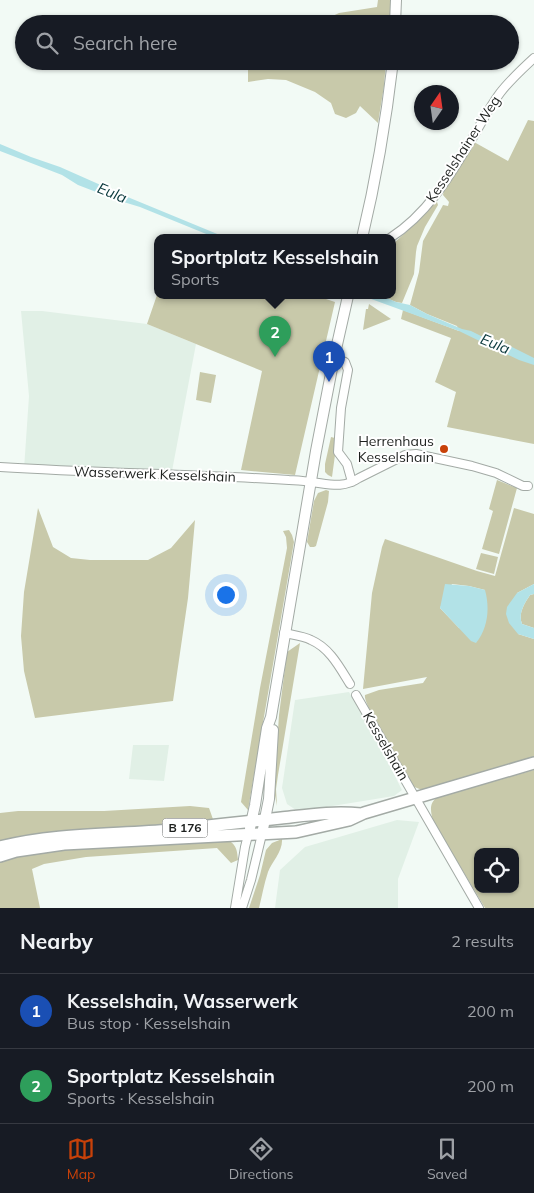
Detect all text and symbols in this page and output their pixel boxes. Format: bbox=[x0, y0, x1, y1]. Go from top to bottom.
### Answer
search box bbox=[15, 15, 519, 70]
icon: search bbox=[33, 29, 61, 57]
text: Search here bbox=[73, 31, 177, 55]
north arrow bbox=[414, 85, 459, 130]
street label: Kesselshainer Weg bbox=[422, 92, 504, 206]
water label: Eula bbox=[95, 178, 130, 207]
popup bbox=[154, 234, 396, 299]
text: Sportplatz Kesselshain bbox=[171, 245, 379, 269]
text: Sports bbox=[171, 269, 220, 289]
pin: 2 bbox=[259, 316, 291, 357]
water label: Eula bbox=[478, 329, 513, 358]
pin: 1 bbox=[313, 341, 345, 382]
place label: Herrenhaus Kesselshain bbox=[358, 432, 434, 466]
marker: Herrenhaus Kesselshain bbox=[438, 443, 450, 455]
street label: Wasserwerk Kesselshain bbox=[74, 462, 236, 486]
your location bbox=[213, 582, 239, 608]
street label: Kesselshain bbox=[359, 708, 413, 784]
road number: B 176 bbox=[162, 818, 208, 838]
map controls bbox=[474, 848, 519, 893]
button: locate bbox=[474, 848, 519, 893]
text: Nearby bbox=[20, 928, 93, 954]
text: 2 results bbox=[451, 931, 514, 951]
text: Kesselshain, Wasserwerk bbox=[67, 989, 298, 1013]
text: 1 bbox=[31, 1001, 41, 1021]
text: 200 m bbox=[467, 1001, 514, 1021]
text: Bus stop · Kesselshain bbox=[67, 1013, 231, 1033]
text: Sportplatz Kesselshain bbox=[67, 1064, 275, 1088]
text: 2 bbox=[31, 1076, 41, 1096]
text: 200 m bbox=[467, 1076, 514, 1096]
text: Sports · Kesselshain bbox=[67, 1088, 215, 1108]
tab: Map bbox=[67, 1135, 95, 1183]
tab: Directions bbox=[229, 1135, 294, 1183]
tab: Saved bbox=[427, 1135, 467, 1183]

